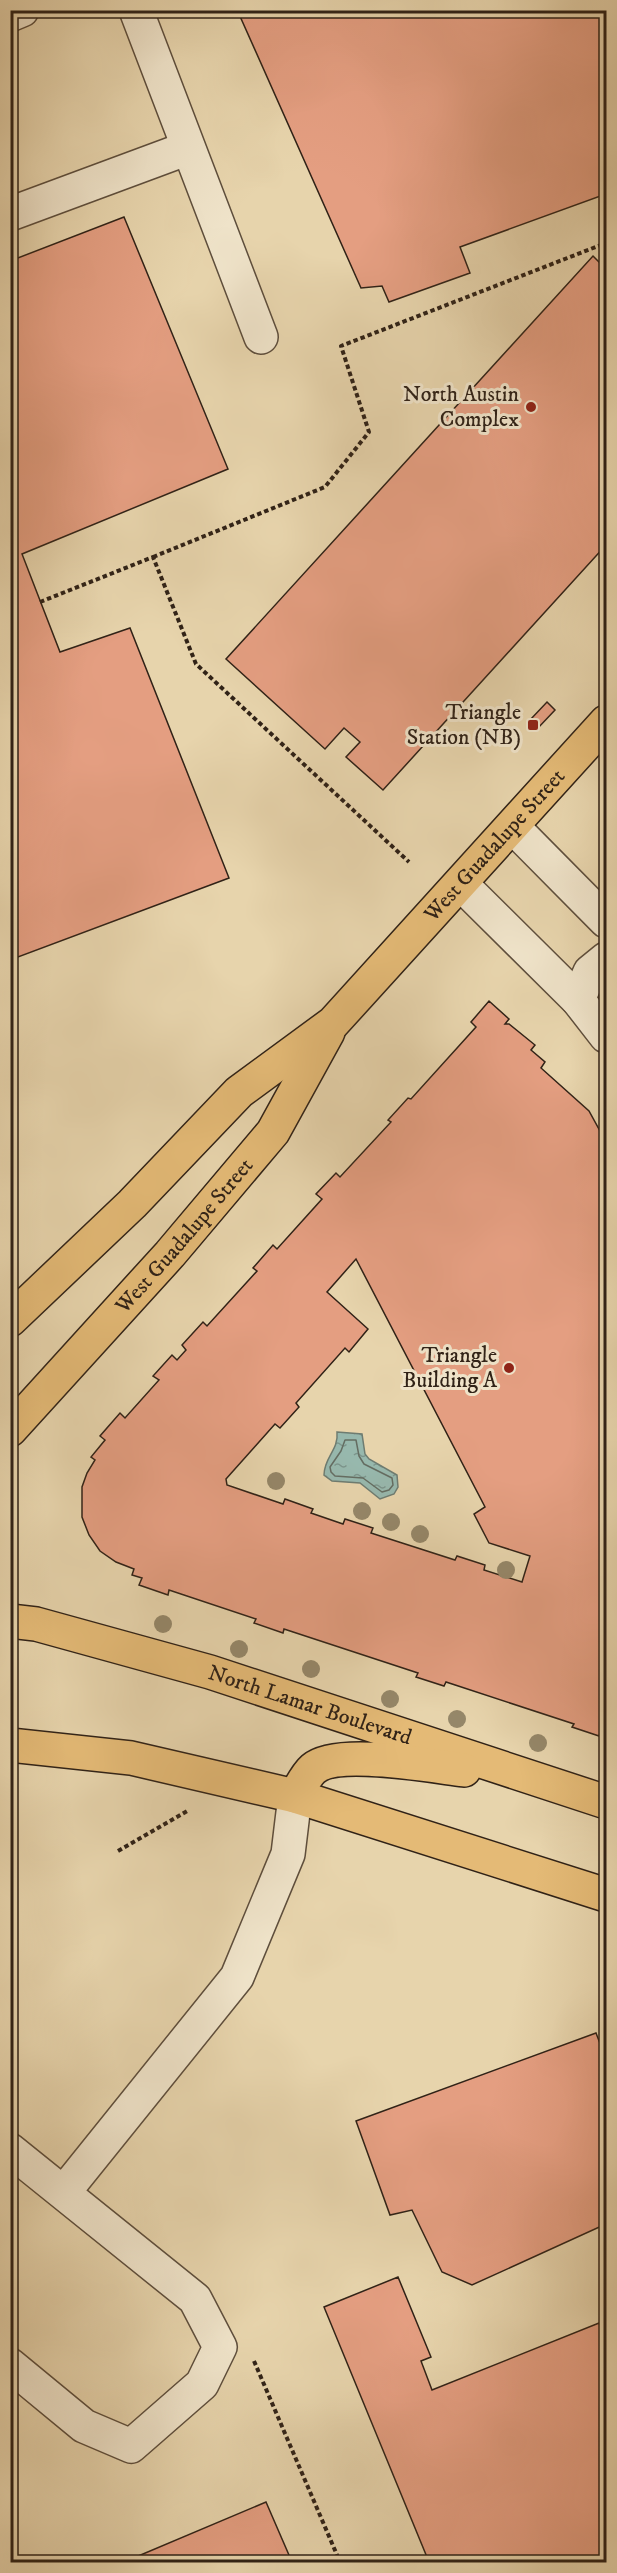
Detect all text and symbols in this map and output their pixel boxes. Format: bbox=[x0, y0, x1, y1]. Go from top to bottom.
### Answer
place label: North Austin Complex bbox=[403, 381, 519, 433]
marker: North Austin Complex bbox=[524, 400, 538, 414]
place label: Triangle Station (NB) bbox=[407, 699, 521, 751]
marker: Triangle Station (NB) bbox=[526, 718, 540, 732]
street label: West Guadalupe Street bbox=[417, 763, 571, 928]
street label: West Guadalupe Street bbox=[109, 1152, 259, 1320]
place label: Triangle Building A bbox=[403, 1342, 498, 1394]
marker: Triangle Building A bbox=[502, 1361, 516, 1375]
street label: North Lamar Boulevard bbox=[205, 1659, 415, 1751]

